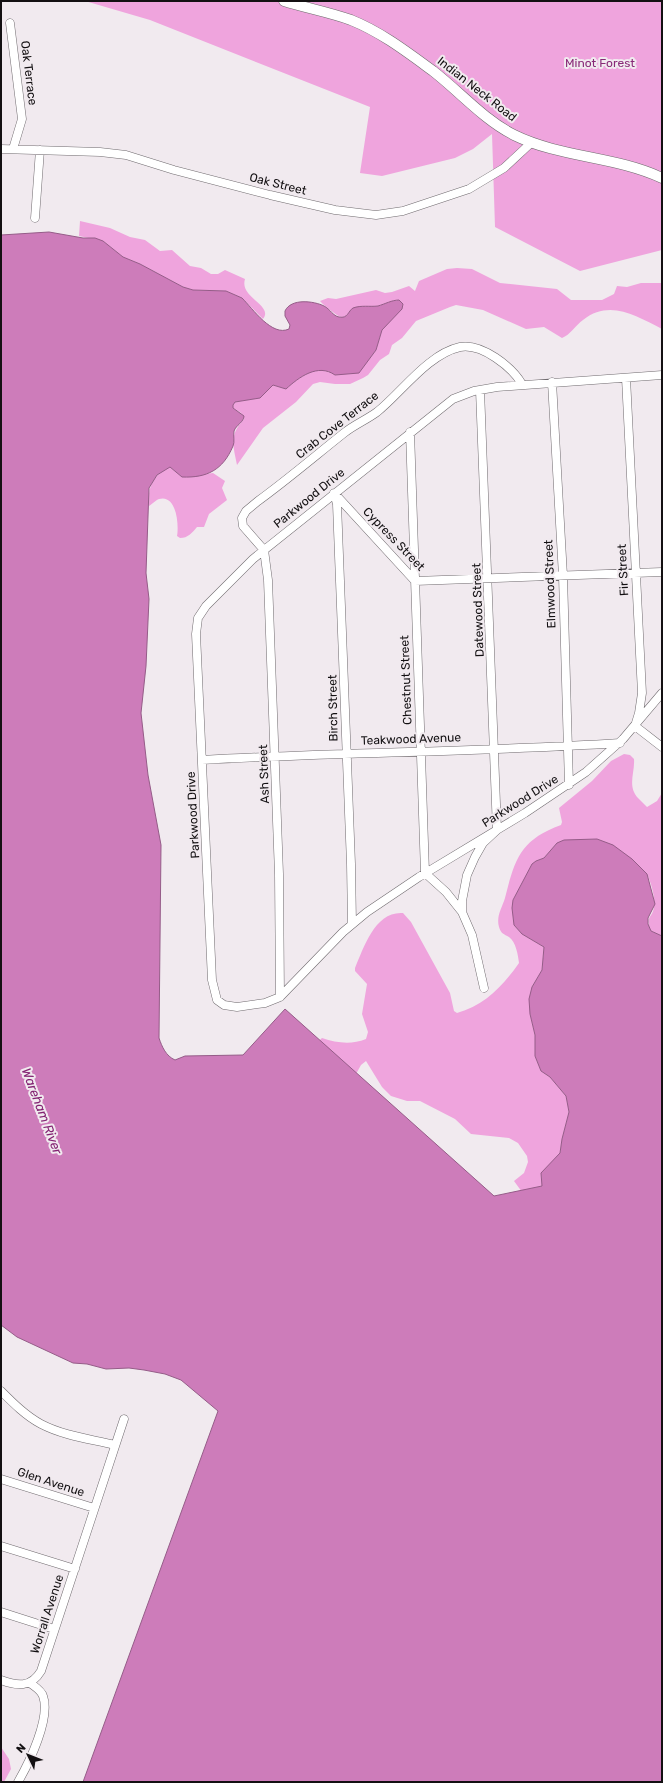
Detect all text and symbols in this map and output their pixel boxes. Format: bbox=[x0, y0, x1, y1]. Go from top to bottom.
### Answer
street label: Oak Terrace bbox=[18, 40, 40, 106]
street label: Indian Neck Road bbox=[435, 54, 519, 124]
park label: Minot Forest bbox=[565, 56, 635, 70]
street label: Oak Street bbox=[248, 170, 308, 198]
street label: Crab Cove Terrace bbox=[293, 388, 381, 462]
street label: Parkwood Drive bbox=[271, 465, 347, 531]
street label: Cypress Street bbox=[360, 504, 428, 574]
street label: Elmwood Street bbox=[541, 539, 559, 629]
street label: Fir Street bbox=[615, 543, 631, 596]
street label: Datewood Street bbox=[469, 562, 487, 657]
street label: Chestnut Street bbox=[397, 635, 415, 725]
street label: Birch Street bbox=[325, 674, 341, 742]
street label: Teakwood Avenue bbox=[361, 730, 462, 748]
street label: Ash Street bbox=[256, 744, 272, 804]
street label: Parkwood Drive bbox=[184, 771, 202, 859]
street label: Parkwood Drive bbox=[479, 772, 561, 830]
water label: Wareham River bbox=[19, 1066, 66, 1157]
street label: Glen Avenue bbox=[16, 1465, 87, 1500]
street label: Worrall Avenue bbox=[28, 1572, 66, 1655]
north arrow bbox=[8, 1735, 48, 1775]
text: N bbox=[14, 1741, 29, 1756]

